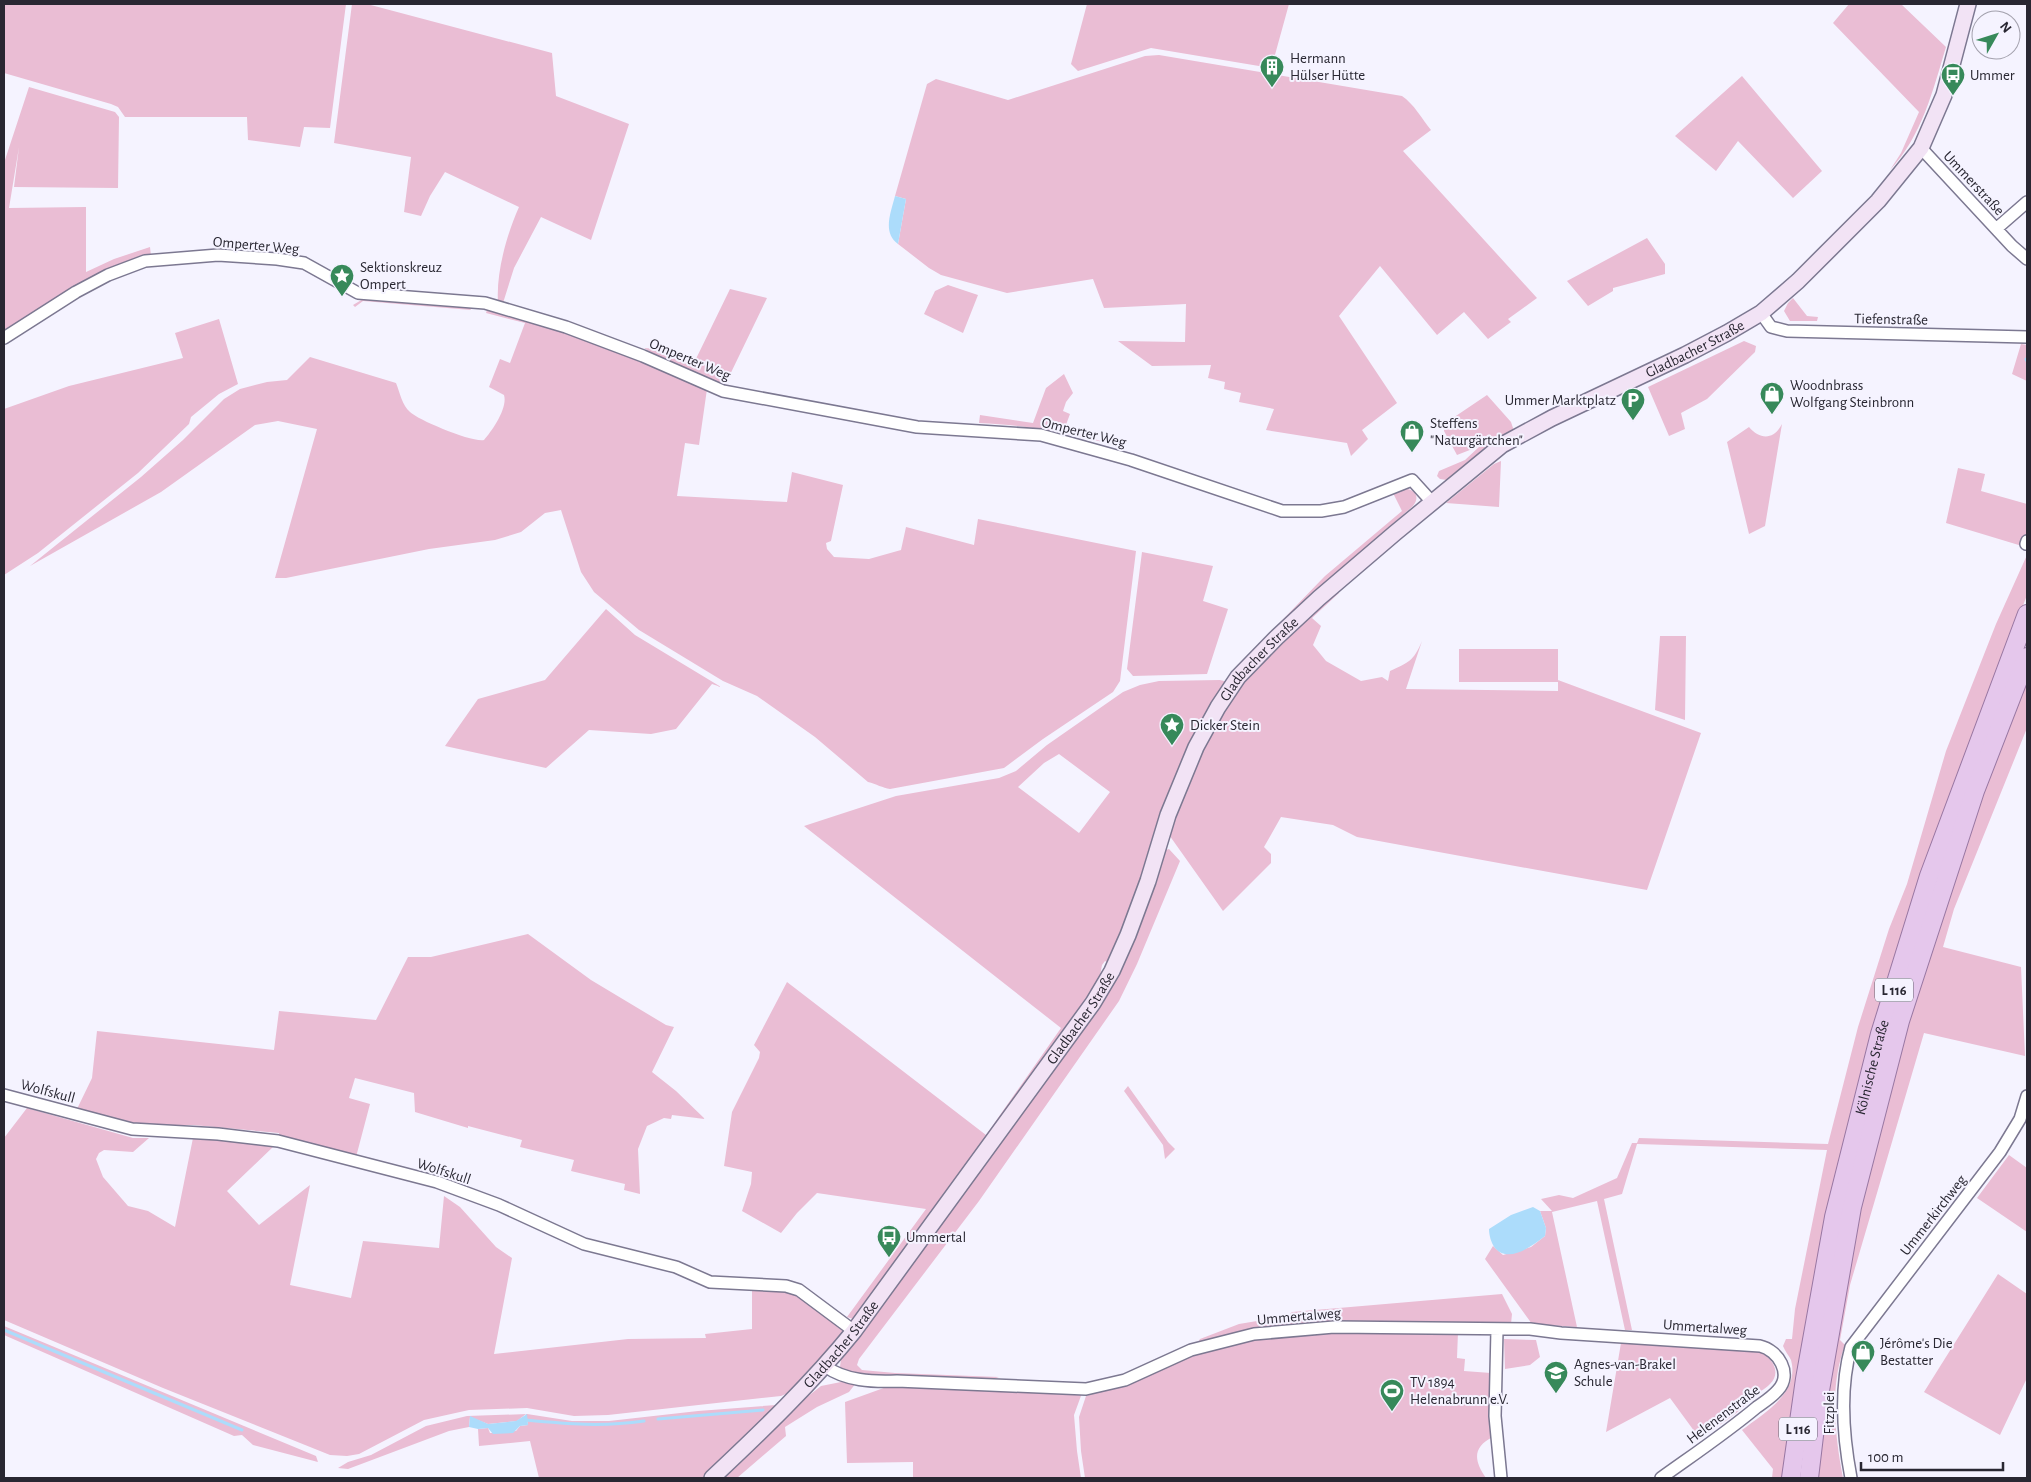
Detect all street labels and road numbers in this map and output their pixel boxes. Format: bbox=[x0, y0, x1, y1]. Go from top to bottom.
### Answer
street label: Ummerstraße bbox=[1940, 148, 2007, 218]
street label: Omperter Weg bbox=[212, 234, 300, 257]
street label: Tiefenstraße bbox=[1854, 311, 1928, 328]
street label: Gladbacher Straße bbox=[1643, 318, 1747, 381]
street label: Omperter Weg bbox=[647, 336, 733, 384]
street label: Omperter Weg bbox=[1040, 415, 1128, 450]
street label: Gladbacher Straße bbox=[1217, 614, 1301, 704]
street label: Gladbacher Straße bbox=[1044, 969, 1118, 1067]
road number: L 116 bbox=[1875, 978, 1913, 1002]
street label: Kölnische Straße bbox=[1853, 1018, 1892, 1117]
street label: Wolfskull bbox=[19, 1077, 77, 1106]
street label: Wolfskull bbox=[415, 1156, 473, 1187]
street label: Ummerkirchweg bbox=[1898, 1172, 1970, 1258]
street label: Gladbacher Straße bbox=[801, 1298, 882, 1391]
street label: Ummertalweg bbox=[1257, 1305, 1342, 1328]
street label: Ummertalweg bbox=[1663, 1317, 1748, 1338]
street label: Helenenstraße bbox=[1684, 1382, 1763, 1447]
street label: Fitzplei bbox=[1822, 1392, 1837, 1435]
road number: L 116 bbox=[1779, 1418, 1817, 1440]

